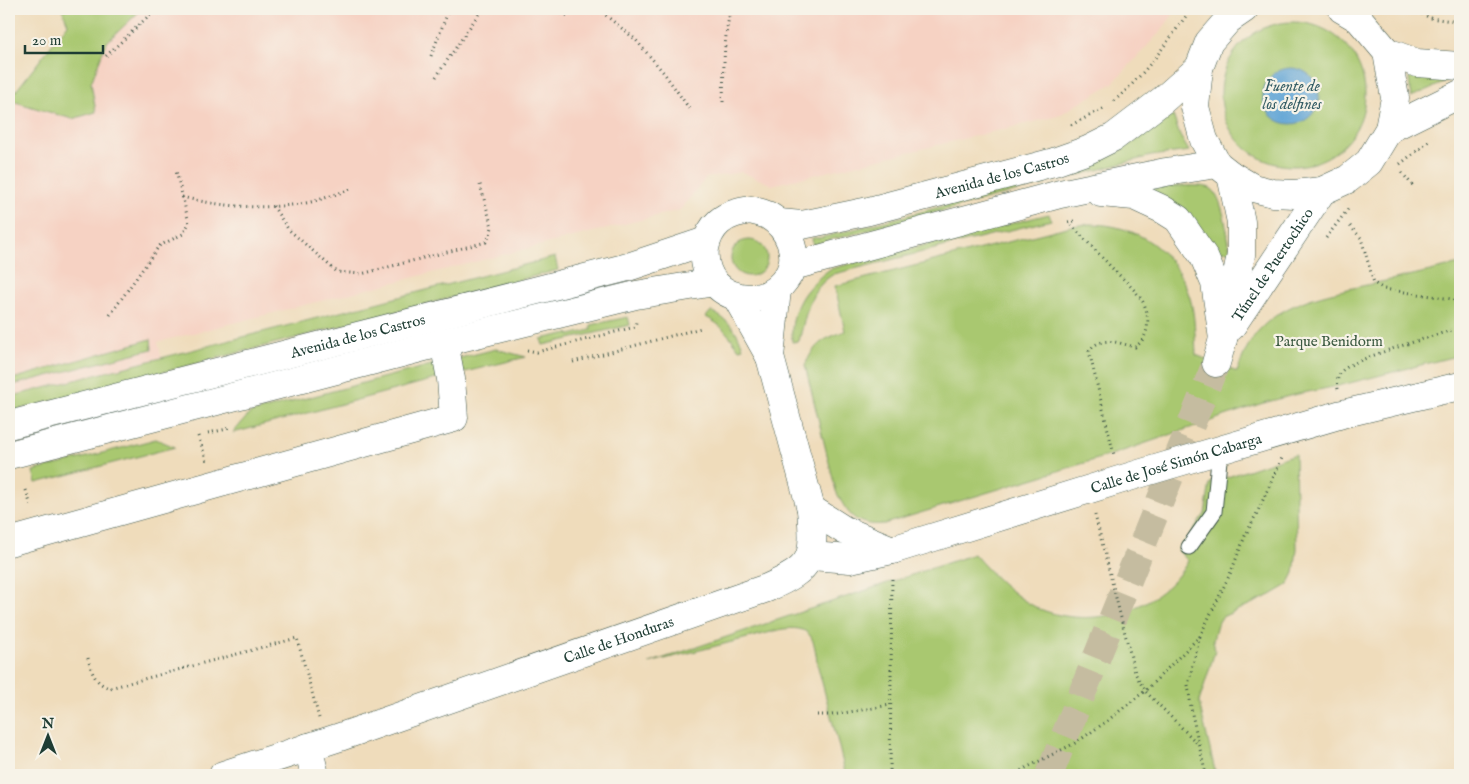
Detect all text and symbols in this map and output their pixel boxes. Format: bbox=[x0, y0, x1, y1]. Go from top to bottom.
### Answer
scale bar bbox=[25, 22, 102, 54]
text: 20 m bbox=[32, 31, 62, 50]
water label: Fuente de los delfines bbox=[1262, 77, 1322, 115]
street label: Avenida de los Castros bbox=[932, 148, 1072, 203]
street label: Túnel de Puertochico bbox=[1228, 204, 1318, 325]
street label: Avenida de los Castros bbox=[287, 310, 427, 363]
park label: Parque Benidorm bbox=[1275, 332, 1383, 351]
street label: Calle de José Simón Cabarga bbox=[1088, 429, 1264, 498]
street label: Calle de Honduras bbox=[561, 612, 676, 668]
north arrow bbox=[22, 712, 72, 762]
text: N bbox=[41, 715, 54, 733]

